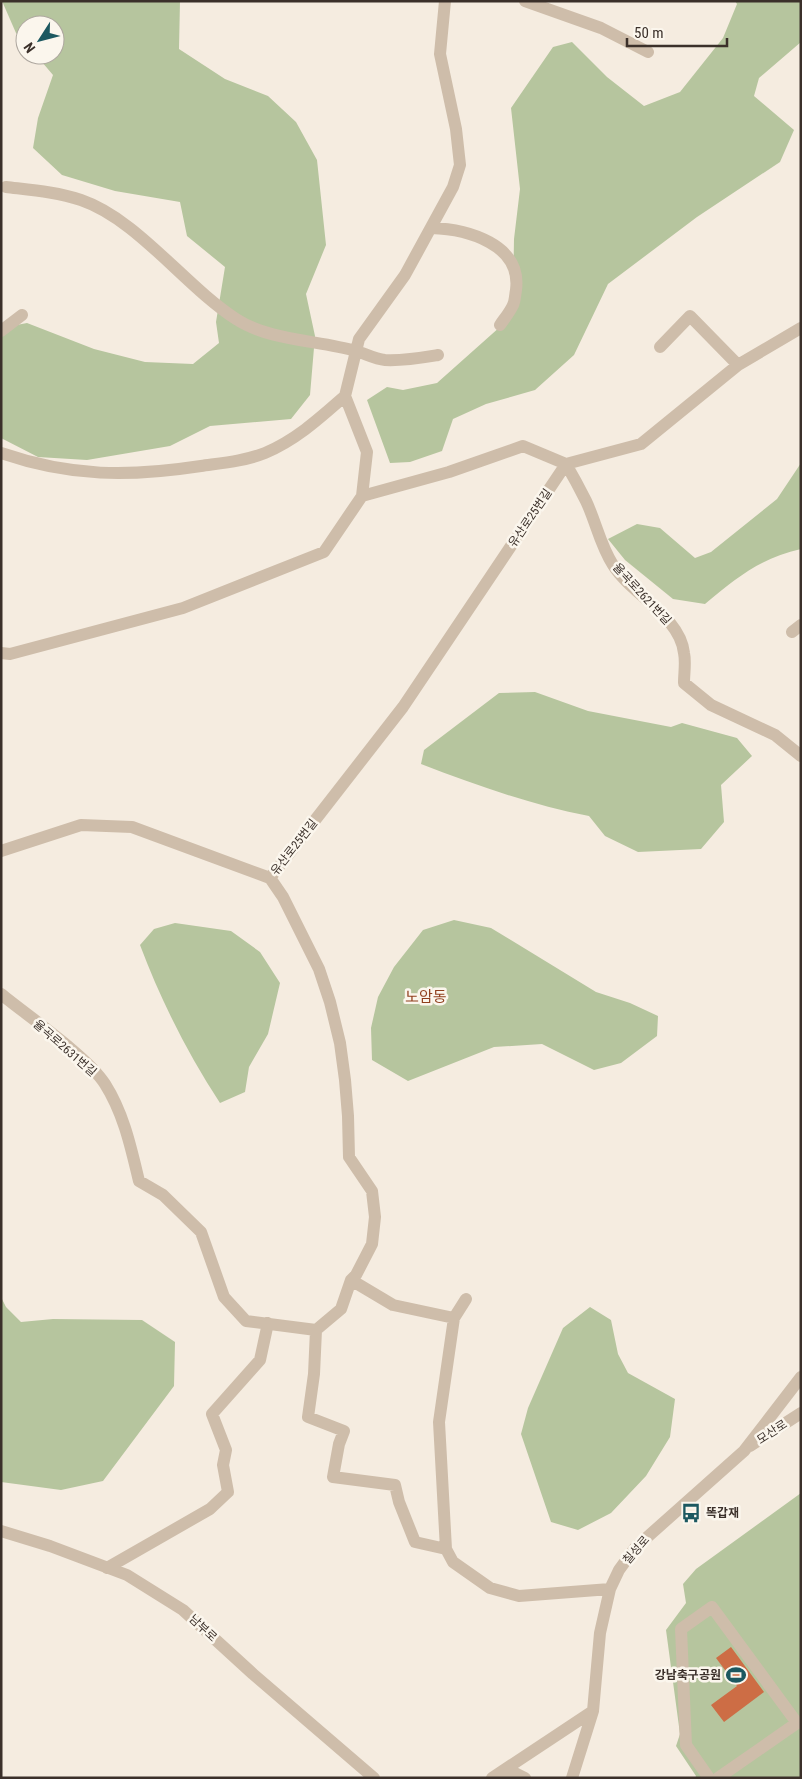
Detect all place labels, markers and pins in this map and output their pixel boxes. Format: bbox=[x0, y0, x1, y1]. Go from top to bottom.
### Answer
bus stop icon: 똑갑재 bbox=[680, 1502, 702, 1524]
place label: 똑갑재 bbox=[706, 1506, 739, 1520]
sports icon: 강남축구공원 bbox=[725, 1664, 747, 1686]
place label: 강남축구공원 bbox=[655, 1668, 721, 1682]

